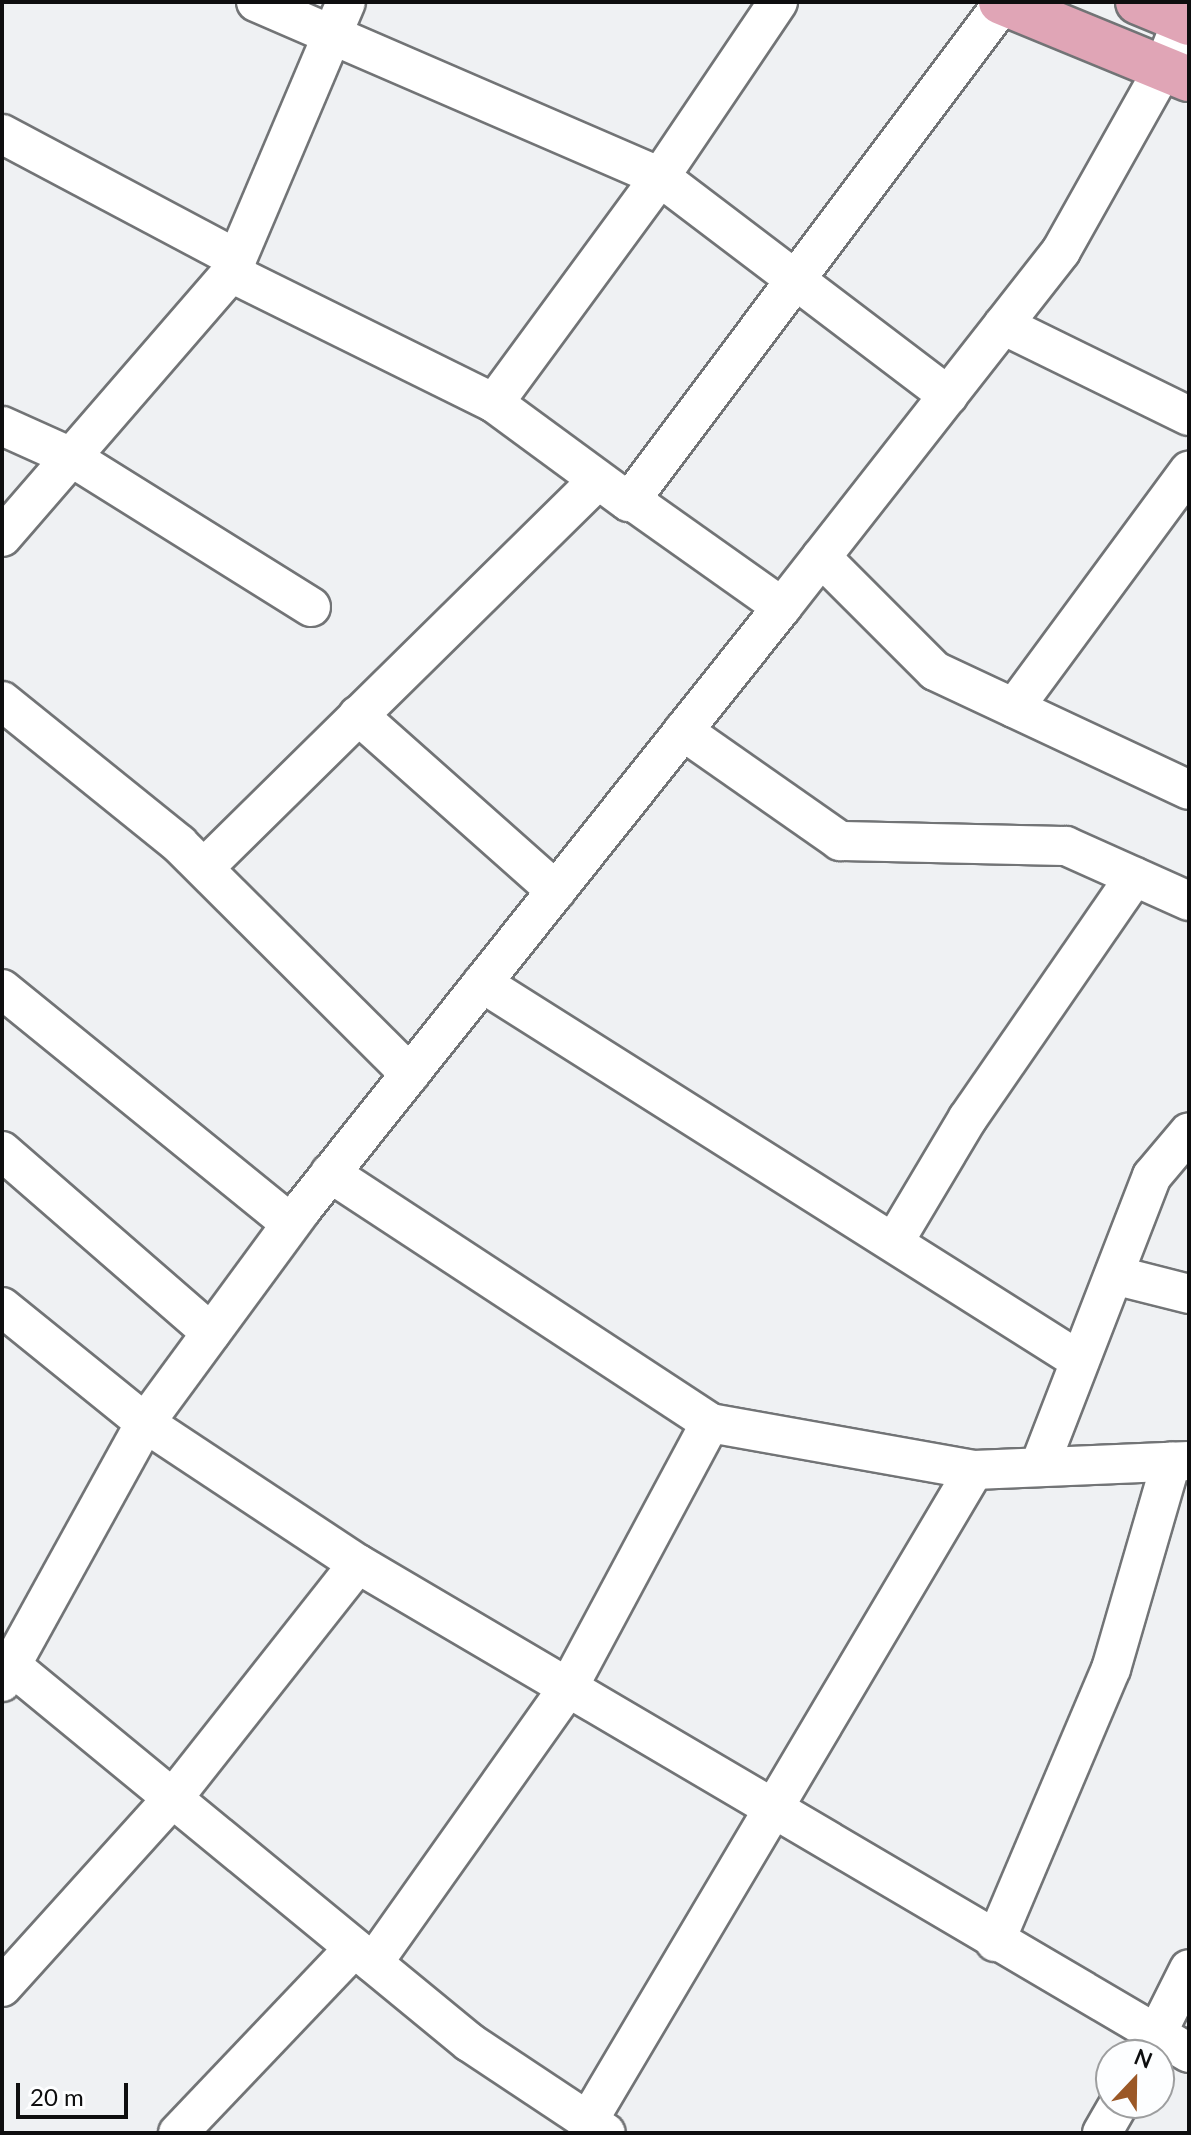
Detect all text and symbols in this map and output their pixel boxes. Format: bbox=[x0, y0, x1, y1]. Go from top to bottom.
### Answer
north arrow bbox=[1095, 2039, 1175, 2119]
text: N bbox=[1131, 2042, 1156, 2074]
scale bar bbox=[20, 2067, 132, 2117]
text: 20 m bbox=[30, 2082, 84, 2111]

